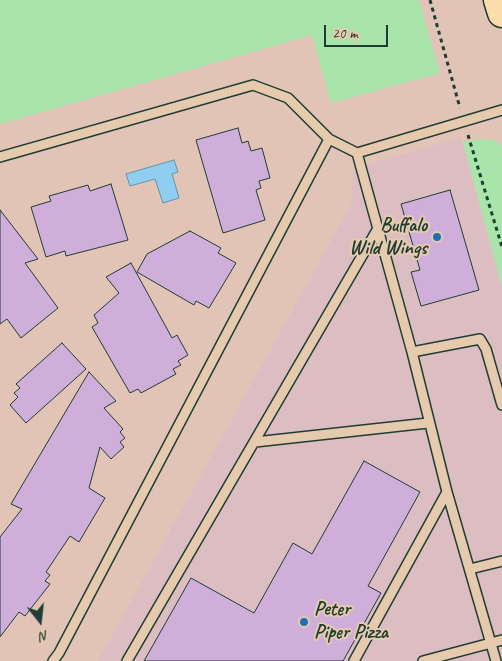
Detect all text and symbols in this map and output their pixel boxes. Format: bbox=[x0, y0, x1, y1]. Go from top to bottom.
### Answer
scale bar bbox=[327, 15, 391, 47]
text: 20 m bbox=[332, 24, 358, 43]
place label: Buffalo Wild Wings bbox=[349, 214, 427, 261]
marker: Buffalo Wild Wings bbox=[431, 231, 443, 243]
north arrow bbox=[15, 596, 65, 646]
place label: Peter Piper Pizza bbox=[314, 598, 388, 645]
marker: Peter Piper Pizza bbox=[298, 616, 310, 628]
text: N bbox=[38, 627, 51, 645]

